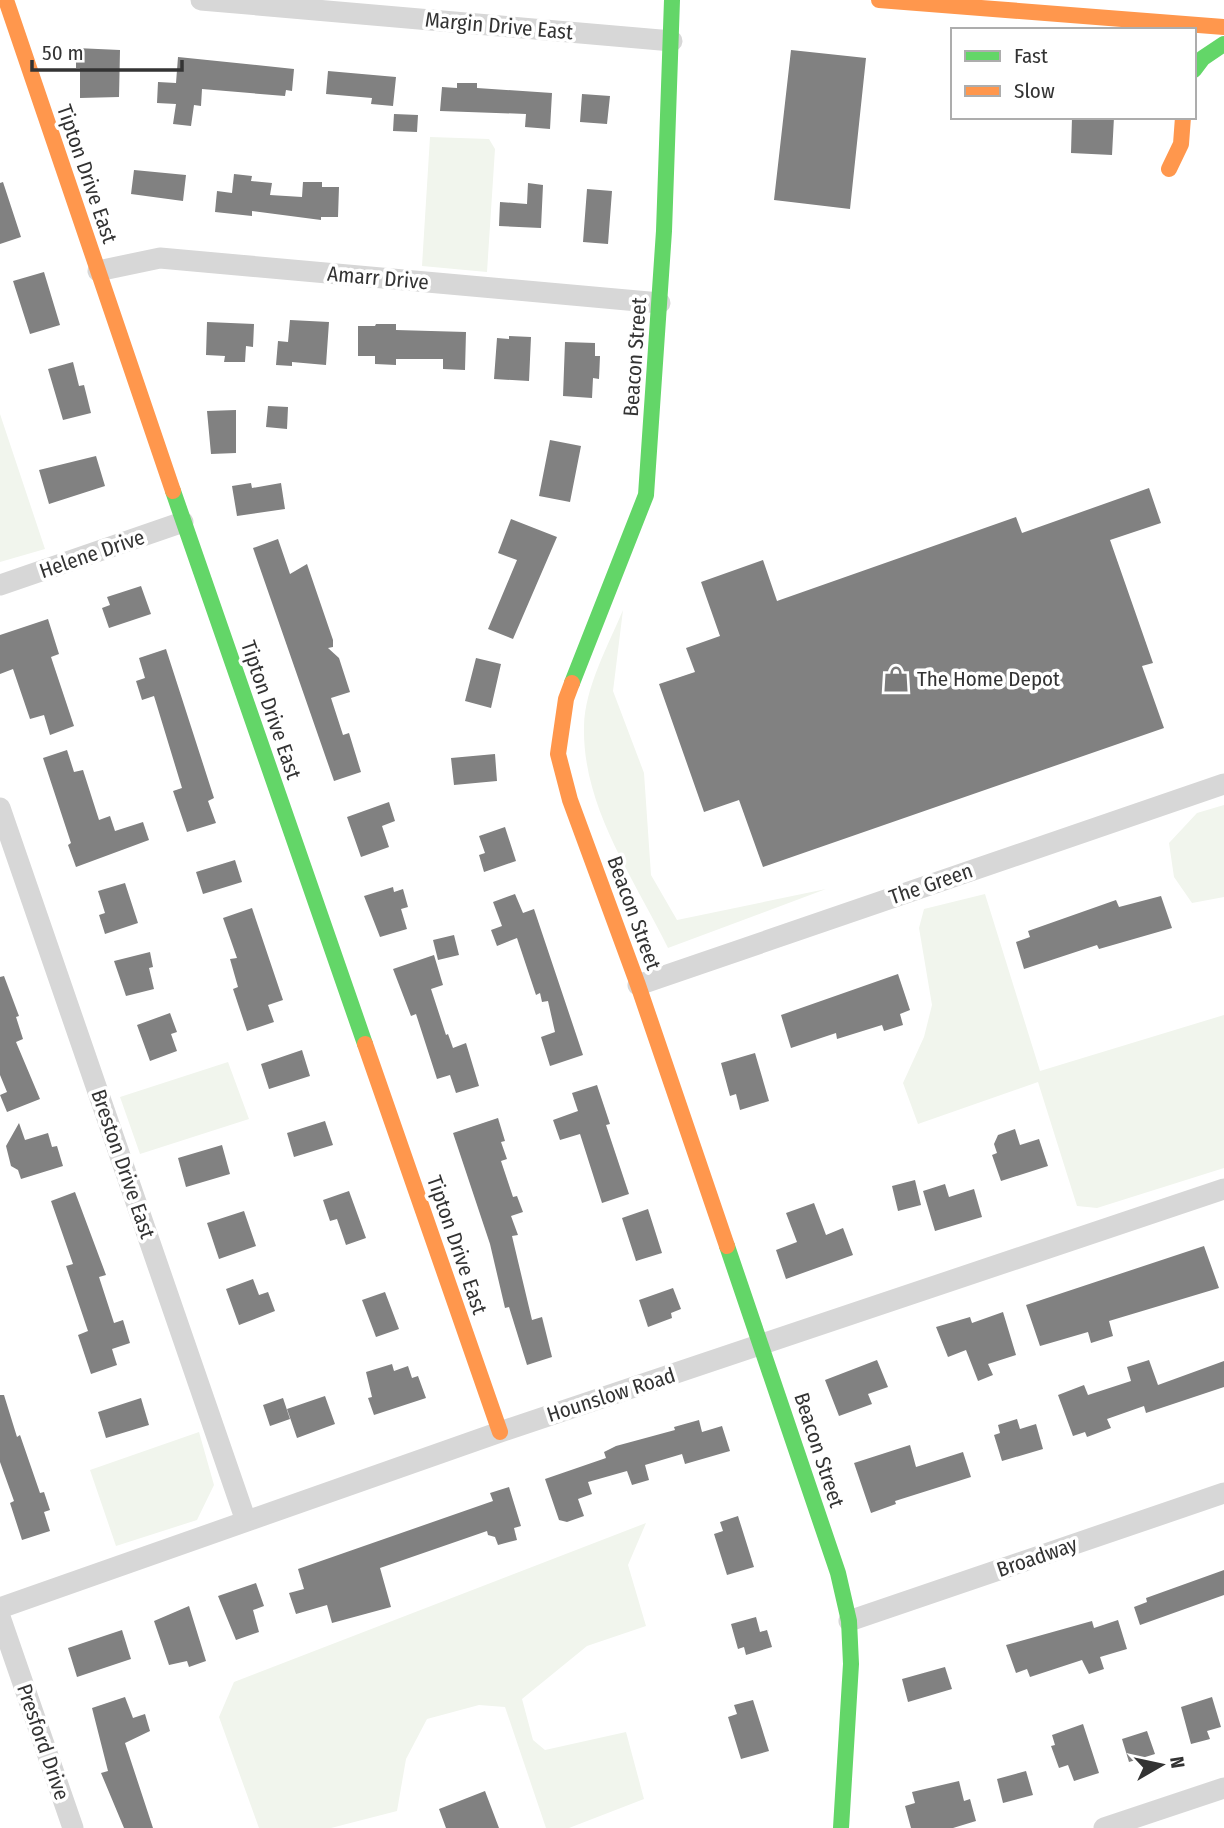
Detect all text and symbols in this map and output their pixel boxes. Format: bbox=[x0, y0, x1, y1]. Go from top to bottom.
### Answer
street label: Margin Drive East bbox=[424, 7, 574, 45]
scale bar bbox=[32, 28, 182, 72]
legend bbox=[951, 28, 1196, 119]
text: 50 m bbox=[42, 40, 84, 66]
text: Fast bbox=[1014, 43, 1048, 69]
text: Slow bbox=[1014, 78, 1055, 104]
street label: Tipton Drive East bbox=[51, 101, 123, 247]
street label: Amarr Drive bbox=[326, 261, 430, 295]
street label: Beacon Street bbox=[618, 296, 652, 417]
street label: Helene Drive bbox=[36, 524, 148, 584]
street label: Tipton Drive East bbox=[235, 637, 307, 783]
shop icon: The Home Depot bbox=[881, 664, 911, 694]
place label: The Home Depot bbox=[917, 666, 1060, 692]
street label: Beacon Street bbox=[601, 853, 667, 974]
street label: The Green bbox=[886, 858, 976, 910]
street label: Breston Drive East bbox=[85, 1086, 161, 1242]
street label: Tipton Drive East bbox=[421, 1172, 493, 1318]
street label: Hounslow Road bbox=[543, 1362, 679, 1428]
street label: Beacon Street bbox=[788, 1389, 850, 1511]
street label: Broadway bbox=[993, 1531, 1081, 1583]
street label: Presford Drive bbox=[11, 1680, 75, 1804]
north arrow bbox=[1126, 1730, 1196, 1800]
text: N bbox=[1165, 1755, 1190, 1770]

